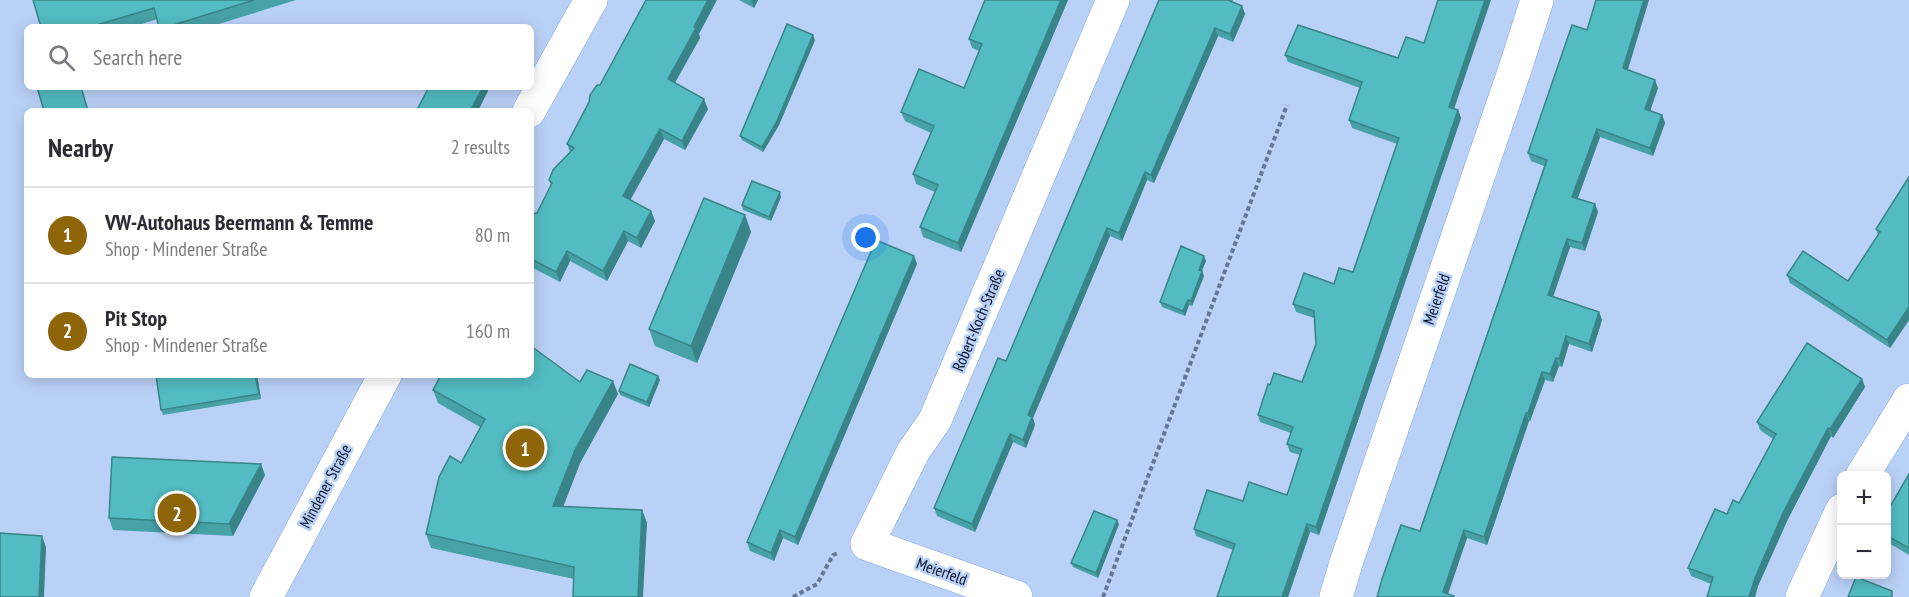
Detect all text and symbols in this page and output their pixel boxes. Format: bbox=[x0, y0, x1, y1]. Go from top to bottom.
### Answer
search box bbox=[24, 24, 534, 90]
icon: search bbox=[45, 41, 78, 74]
text: Search here bbox=[93, 43, 182, 71]
text: Nearby bbox=[48, 131, 113, 164]
text: 2 results bbox=[451, 134, 510, 160]
text: VW-Autohaus Beermann & Temme bbox=[105, 208, 374, 236]
text: 1 bbox=[63, 222, 72, 248]
text: 80 m bbox=[475, 222, 510, 248]
your location bbox=[851, 223, 880, 252]
text: Shop · Mindener Straße bbox=[105, 236, 268, 262]
street label: Robert-Koch-Straße bbox=[948, 266, 1008, 374]
street label: Meierfeld bbox=[1418, 271, 1454, 327]
text: Pit Stop bbox=[105, 304, 167, 332]
text: 2 bbox=[63, 318, 72, 344]
text: 160 m bbox=[466, 318, 510, 344]
text: Shop · Mindener Straße bbox=[105, 332, 268, 358]
pin: 1 bbox=[506, 426, 544, 470]
street label: Mindener Straße bbox=[295, 441, 355, 531]
map controls bbox=[1837, 471, 1891, 579]
button: + bbox=[1837, 471, 1891, 525]
pin: 2 bbox=[158, 490, 196, 536]
button: − bbox=[1837, 525, 1891, 579]
street label: Meierfeld bbox=[914, 553, 970, 589]

